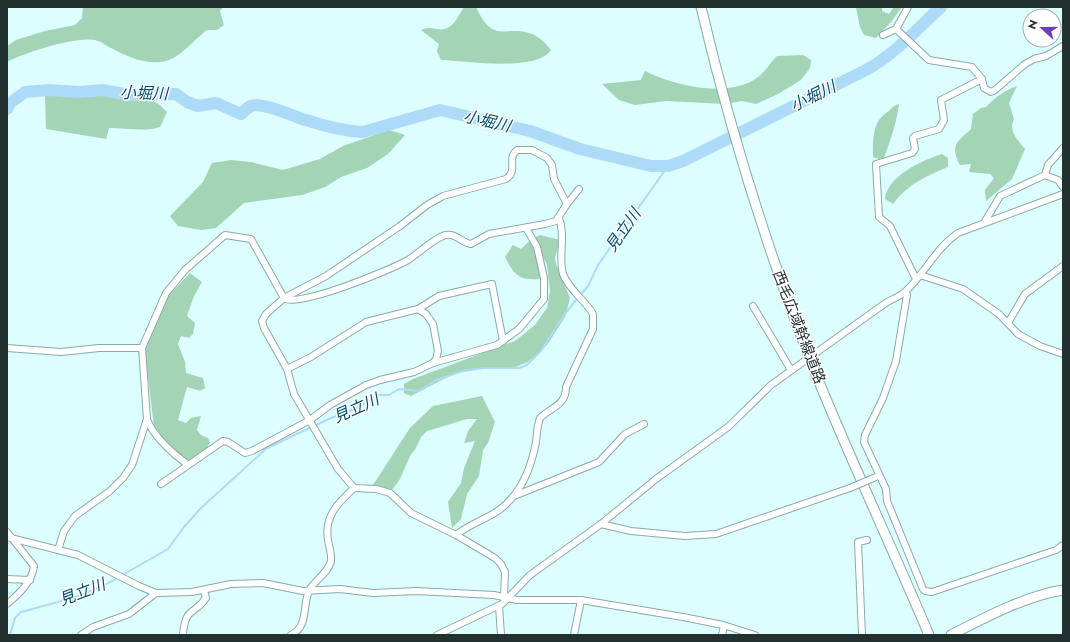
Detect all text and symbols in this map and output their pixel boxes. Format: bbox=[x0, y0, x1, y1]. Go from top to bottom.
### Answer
north arrow bbox=[1022, 8, 1062, 48]
text: N bbox=[1024, 17, 1042, 31]
water label: 小堀川 bbox=[786, 74, 841, 117]
water label: 小堀川 bbox=[120, 81, 170, 105]
water label: 小堀川 bbox=[461, 104, 515, 138]
water label: 見立川 bbox=[600, 202, 647, 256]
street label: 西毛広域幹線道路 bbox=[767, 267, 831, 387]
water label: 見立川 bbox=[329, 387, 384, 428]
water label: 見立川 bbox=[55, 572, 110, 611]

